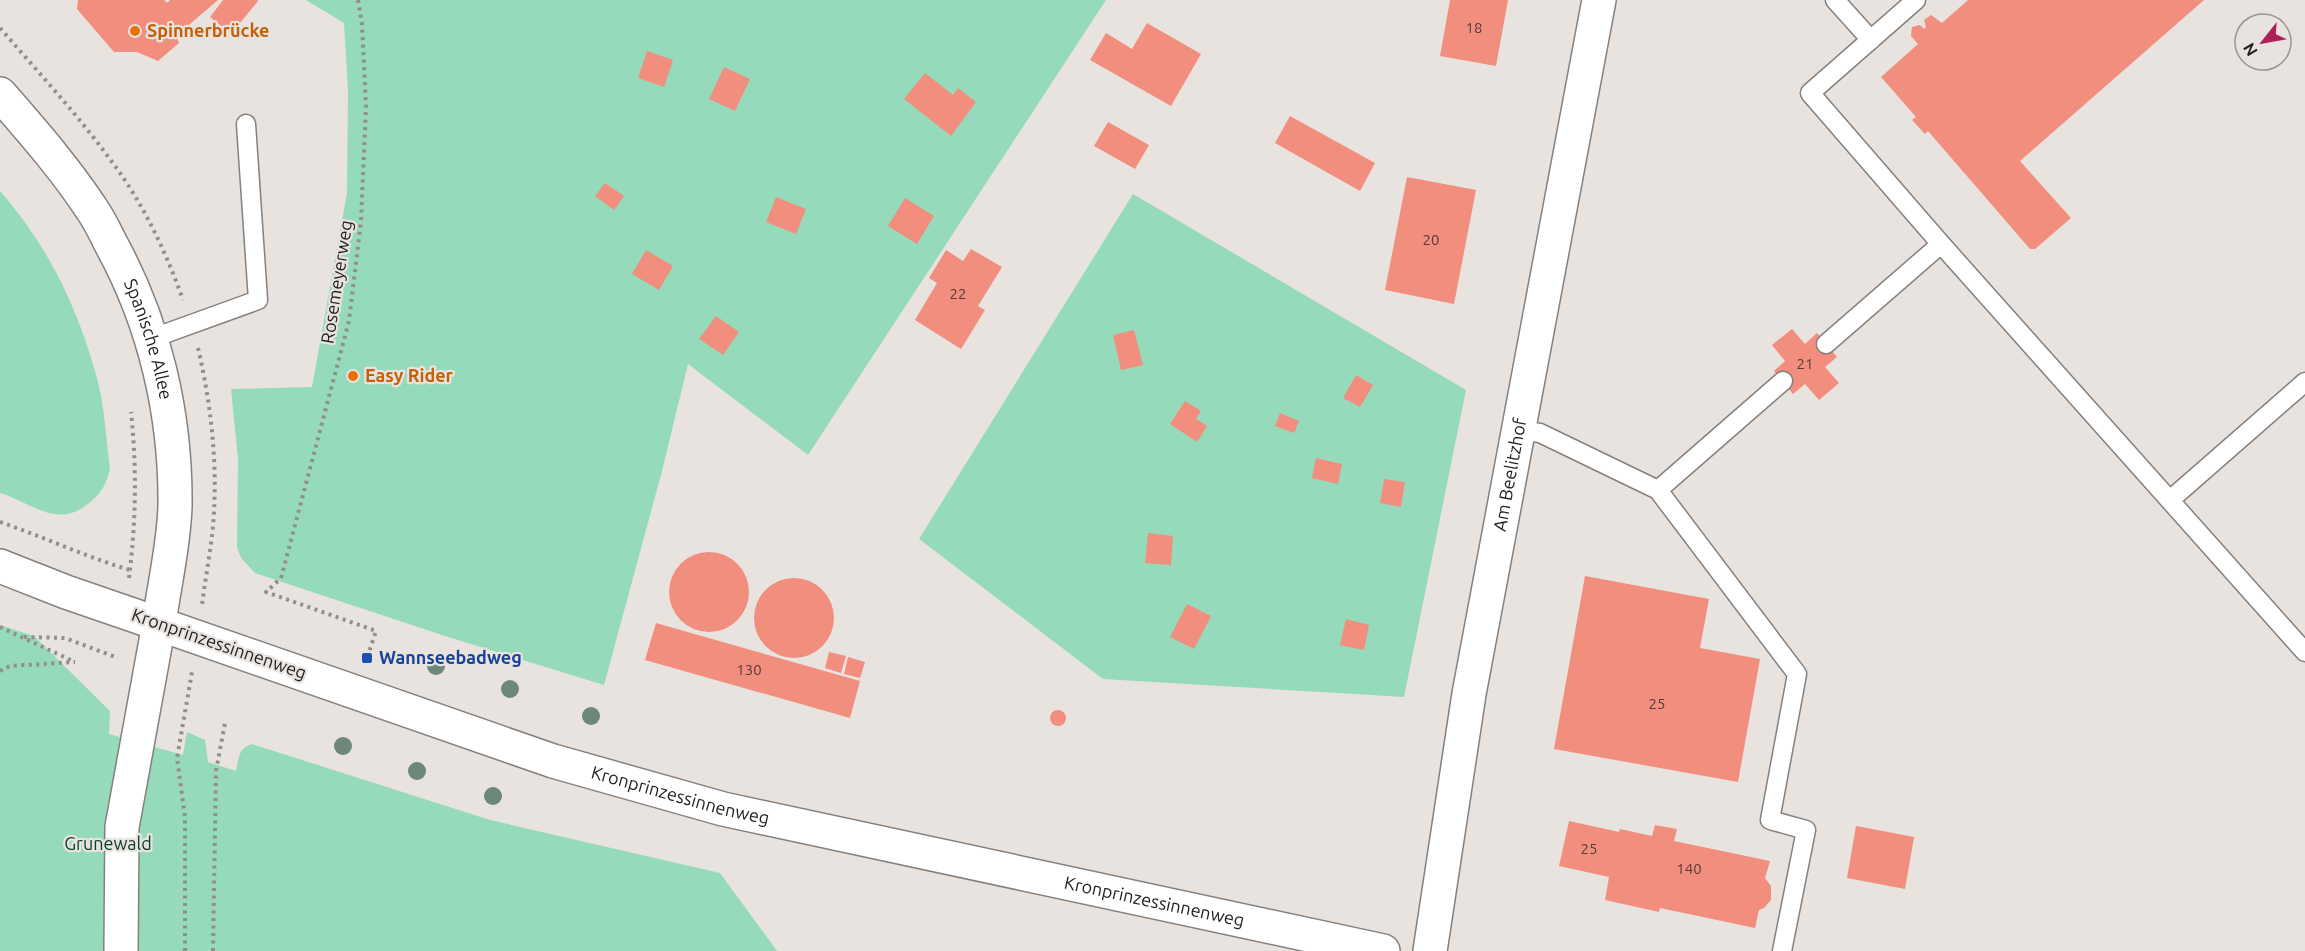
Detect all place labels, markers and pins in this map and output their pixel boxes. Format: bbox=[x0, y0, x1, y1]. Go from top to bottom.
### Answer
place label: Spinnerbrücke bbox=[147, 20, 269, 40]
marker: Spinnerbrücke bbox=[128, 24, 142, 38]
place label: Easy Rider bbox=[365, 365, 454, 385]
marker: Easy Rider bbox=[346, 369, 360, 383]
place label: Wannseebadweg bbox=[379, 647, 522, 667]
marker: Wannseebadweg bbox=[360, 651, 374, 665]

